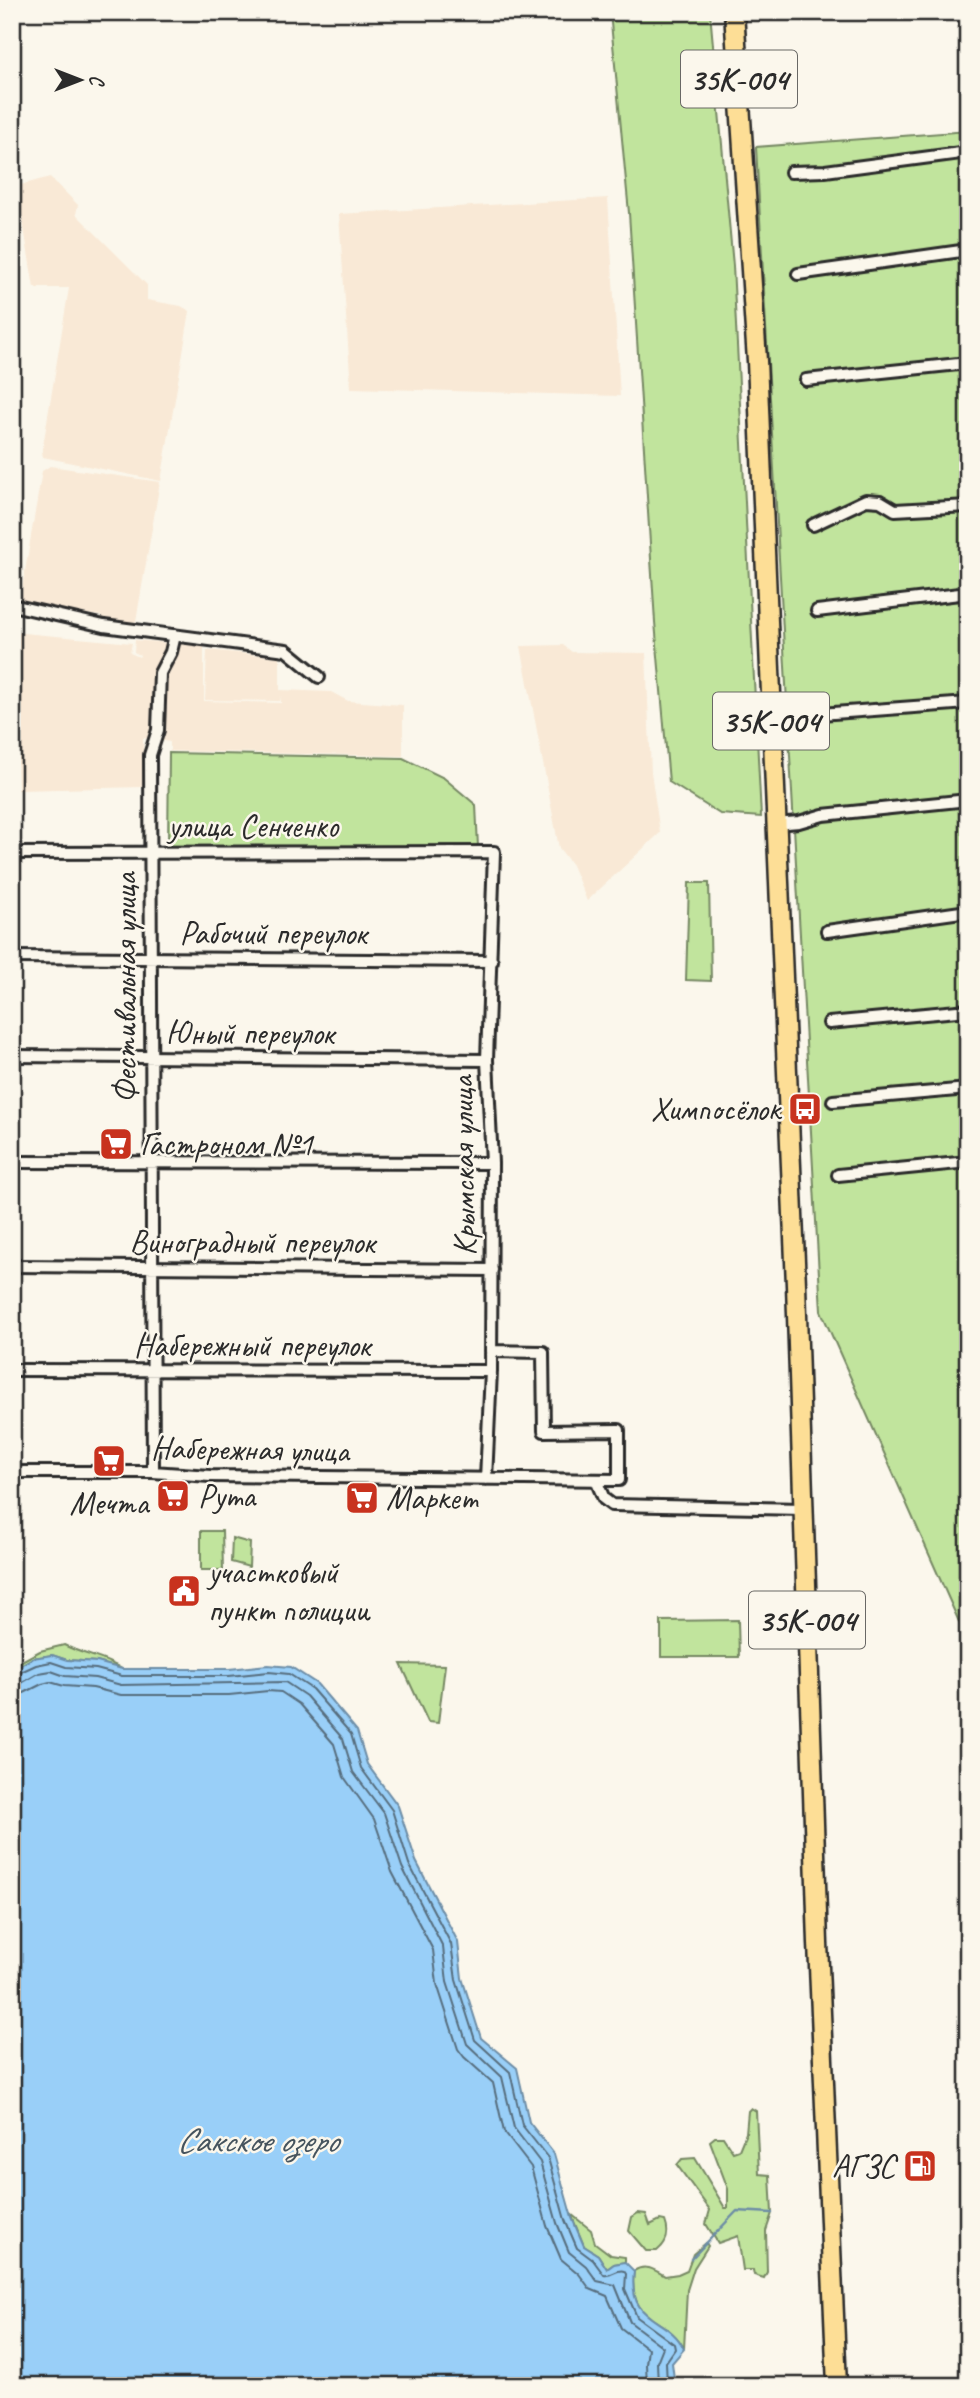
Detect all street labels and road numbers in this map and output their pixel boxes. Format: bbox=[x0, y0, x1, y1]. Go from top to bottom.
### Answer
road number: 35К-004 bbox=[681, 51, 797, 108]
road number: 35К-004 bbox=[713, 692, 829, 750]
street label: улица Сенченко bbox=[166, 805, 339, 847]
street label: Фестивальная улица bbox=[104, 871, 146, 1103]
street label: Рабочий переулок bbox=[179, 912, 369, 954]
street label: Юный переулок bbox=[166, 1012, 337, 1054]
street label: Крымская улица bbox=[440, 1074, 486, 1256]
street label: Виноградный переулок bbox=[129, 1221, 377, 1263]
street label: Набережный переулок bbox=[134, 1324, 373, 1366]
street label: Набережная улица bbox=[151, 1426, 351, 1472]
road number: 35К-004 bbox=[749, 1591, 865, 1648]

